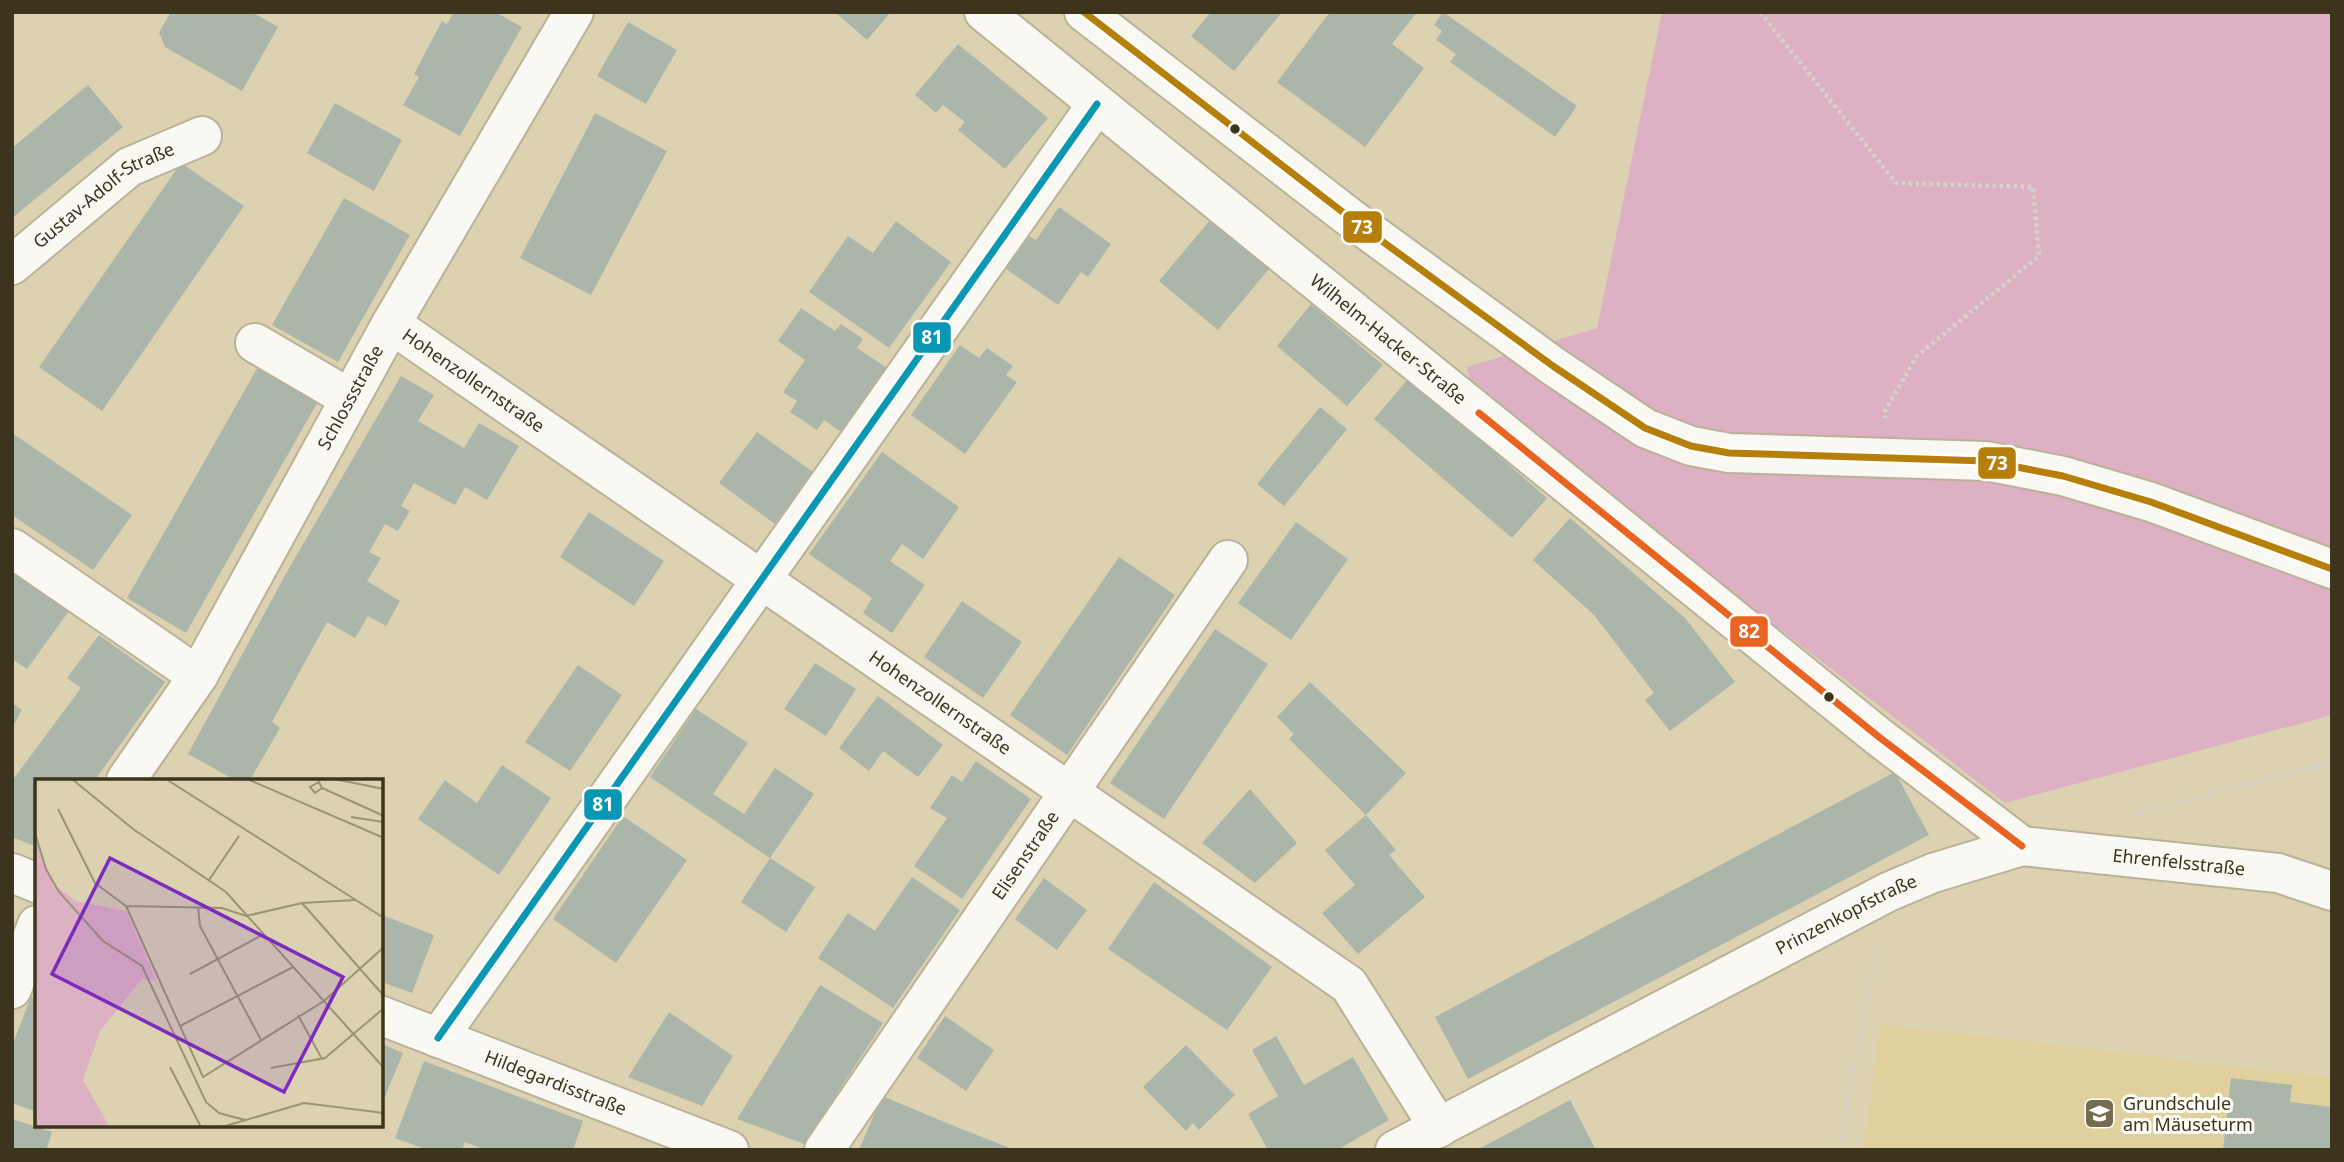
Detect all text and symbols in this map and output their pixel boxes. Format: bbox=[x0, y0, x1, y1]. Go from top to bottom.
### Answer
unlabelled marker bbox=[1228, 122, 1242, 136]
street label: Gustav-Adolf-Straße bbox=[28, 136, 178, 253]
line badge: 73 bbox=[1342, 210, 1383, 244]
text: 73 bbox=[1351, 214, 1373, 240]
street label: Wilhelm-Hacker-Straße bbox=[1305, 268, 1472, 409]
line badge: 81 bbox=[912, 321, 952, 354]
street label: Hohenzollernstraße bbox=[398, 322, 550, 438]
text: 81 bbox=[921, 324, 943, 350]
street label: Schlossstraße bbox=[311, 340, 388, 454]
line badge: 73 bbox=[1977, 446, 2017, 480]
text: 73 bbox=[1986, 450, 2008, 476]
line badge: 82 bbox=[1729, 615, 1769, 648]
text: 82 bbox=[1738, 618, 1760, 644]
street label: Hohenzollernstraße bbox=[865, 644, 1016, 760]
unlabelled marker bbox=[1822, 690, 1836, 704]
inset map bbox=[35, 779, 383, 1127]
line badge: 81 bbox=[583, 788, 623, 821]
text: 81 bbox=[592, 791, 614, 817]
street label: Elisenstraße bbox=[986, 806, 1064, 904]
street label: Ehrenfelsstraße bbox=[2112, 843, 2246, 880]
street label: Prinzenkopfstraße bbox=[1771, 868, 1920, 960]
street label: Hildegardisstraße bbox=[481, 1044, 630, 1120]
place label: Grundschule am Mäuseturm bbox=[2123, 1091, 2253, 1136]
school or university icon: Grundschule am Mäuseturm bbox=[2083, 1097, 2117, 1131]

